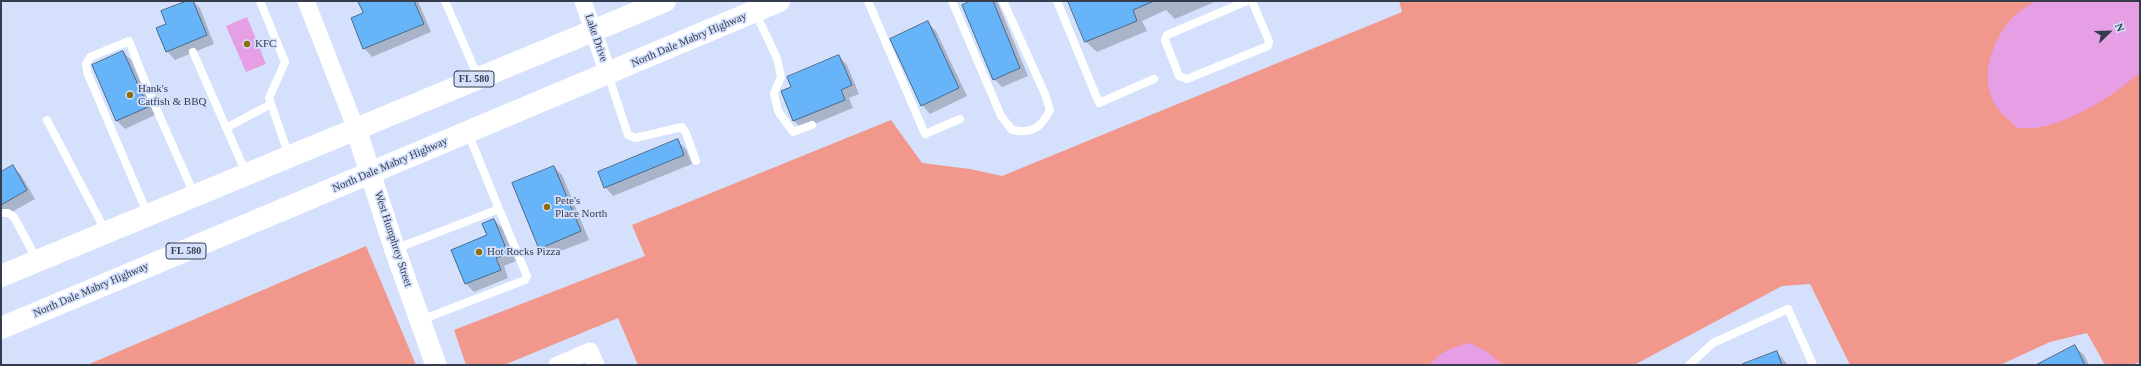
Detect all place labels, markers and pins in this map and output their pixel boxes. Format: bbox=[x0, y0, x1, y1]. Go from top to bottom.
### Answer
place label: KFC bbox=[255, 37, 276, 51]
marker: KFC bbox=[242, 39, 252, 49]
place label: Hank's Catfish & BBQ bbox=[138, 82, 206, 108]
marker: Hank's Catfish & BBQ bbox=[125, 90, 135, 100]
place label: Pete's Place North bbox=[555, 194, 607, 220]
marker: Pete's Place North bbox=[542, 202, 552, 212]
place label: Hot Rocks Pizza bbox=[487, 245, 560, 259]
marker: Hot Rocks Pizza bbox=[474, 247, 484, 257]

